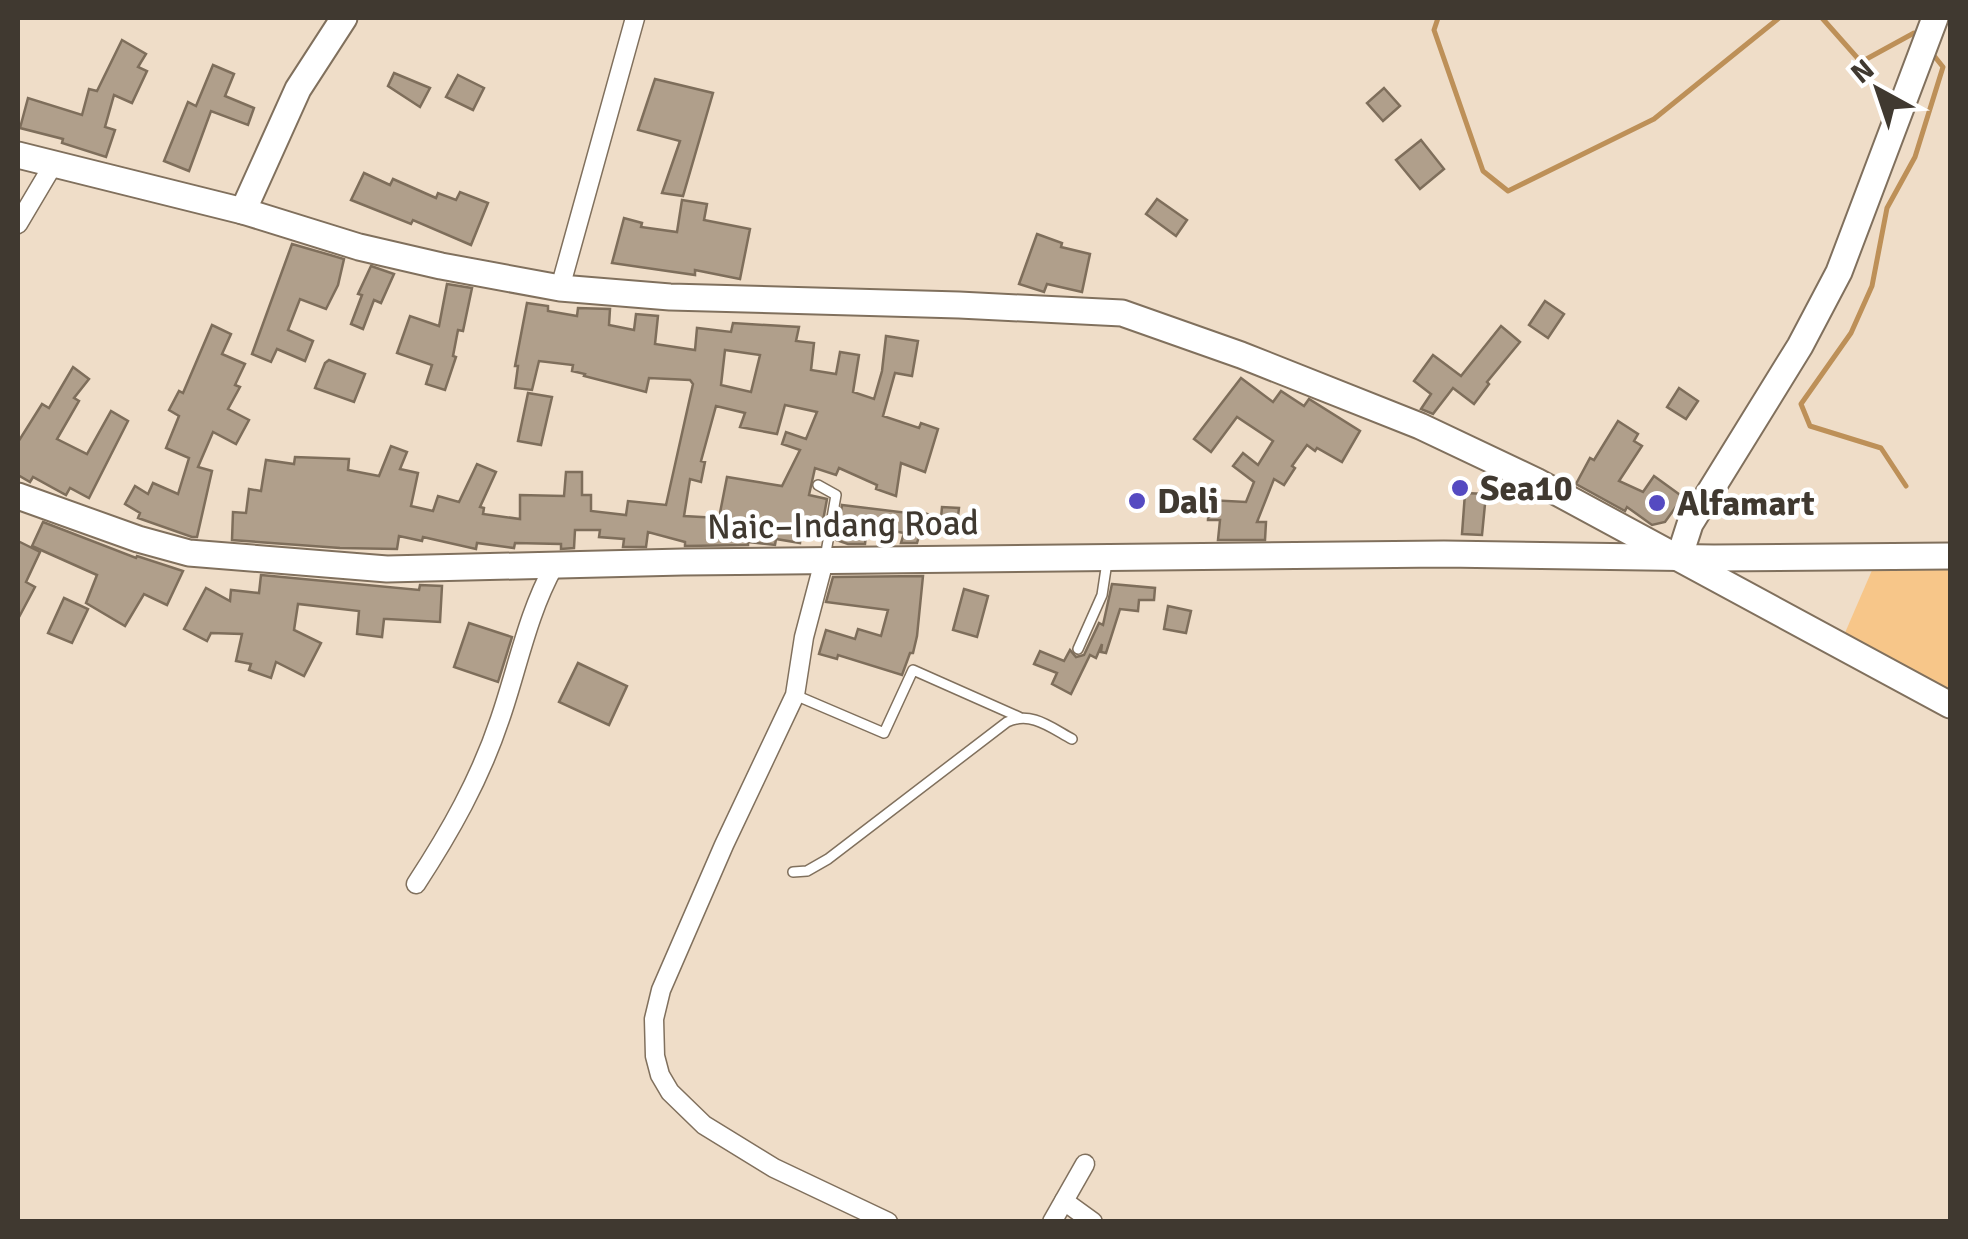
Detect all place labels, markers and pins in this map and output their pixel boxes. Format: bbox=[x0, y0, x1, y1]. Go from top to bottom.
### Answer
place label: Sea10 bbox=[1480, 467, 1573, 510]
marker: Sea10 bbox=[1449, 477, 1471, 499]
place label: Dali bbox=[1157, 480, 1219, 523]
place label: Alfamart bbox=[1677, 482, 1815, 525]
marker: Dali bbox=[1126, 490, 1148, 512]
marker: Alfamart bbox=[1646, 492, 1668, 514]

